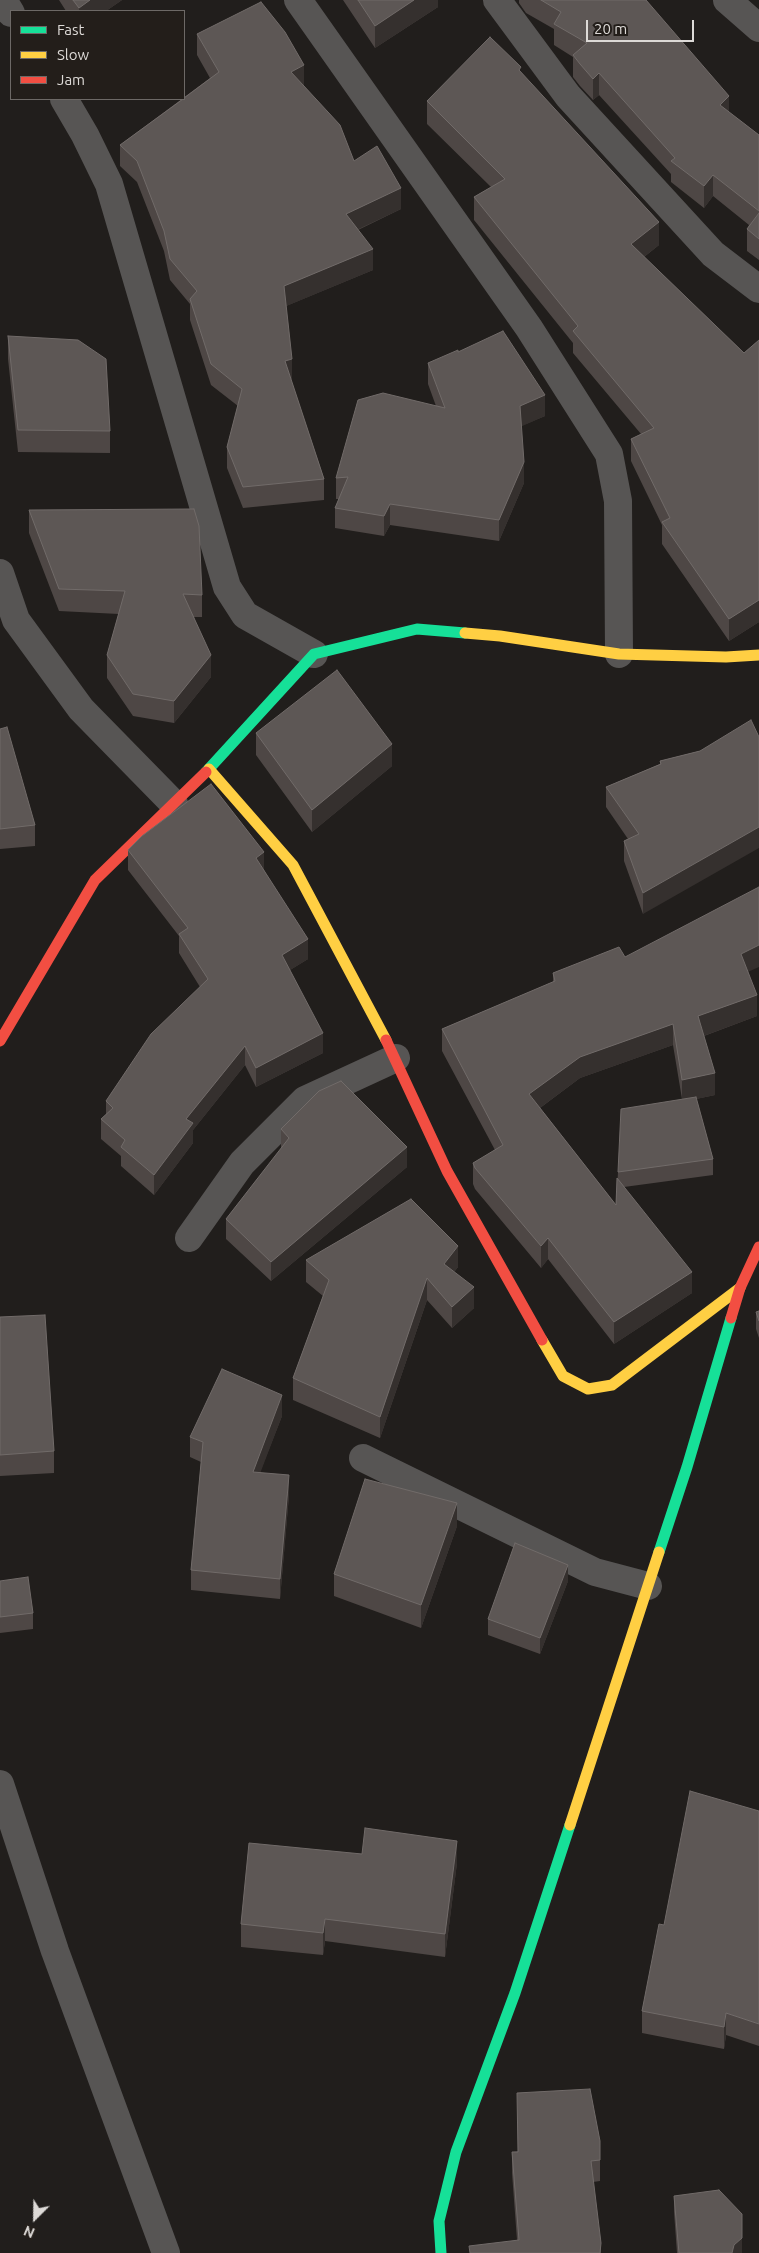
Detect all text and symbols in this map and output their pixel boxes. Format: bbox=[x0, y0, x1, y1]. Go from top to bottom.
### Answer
legend bbox=[10, 10, 185, 100]
scale bar bbox=[589, 10, 696, 42]
text: 20 m bbox=[594, 20, 627, 37]
text: Fast bbox=[57, 21, 84, 38]
text: Slow bbox=[57, 46, 89, 63]
text: Jam bbox=[57, 71, 85, 88]
north arrow bbox=[10, 2193, 60, 2243]
text: N bbox=[21, 2222, 37, 2241]

